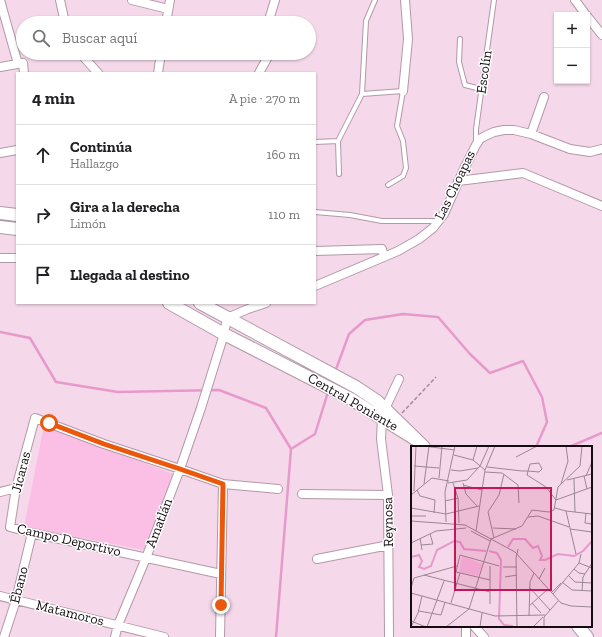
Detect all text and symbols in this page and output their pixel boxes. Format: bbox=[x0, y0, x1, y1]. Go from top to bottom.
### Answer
map controls bbox=[554, 12, 590, 84]
button: + bbox=[554, 12, 590, 48]
search box bbox=[16, 16, 316, 60]
icon: search bbox=[30, 27, 52, 49]
text: Buscar aquí bbox=[62, 29, 138, 47]
button: − bbox=[554, 48, 590, 84]
street label: Escolín bbox=[473, 49, 495, 95]
text: 4 min bbox=[32, 88, 75, 108]
text: A pie · 270 m bbox=[229, 91, 300, 106]
text: Continúa bbox=[70, 138, 132, 156]
icon: ahead bbox=[32, 144, 54, 166]
text: 160 m bbox=[266, 147, 300, 162]
street label: Las Choapas bbox=[431, 148, 479, 222]
text: Hallazgo bbox=[70, 156, 119, 171]
text: Gira a la derecha bbox=[70, 198, 180, 216]
icon: right bbox=[32, 204, 54, 226]
text: 110 m bbox=[268, 207, 300, 222]
text: Limón bbox=[70, 216, 106, 231]
icon: arrive bbox=[32, 264, 54, 286]
text: Llegada al destino bbox=[70, 266, 190, 284]
street label: Central Poniente bbox=[305, 369, 402, 435]
route start bbox=[40, 414, 58, 432]
inset map bbox=[411, 446, 592, 627]
street label: Jicaras bbox=[8, 450, 34, 494]
street label: Amatlán bbox=[142, 496, 176, 550]
street label: Reynosa bbox=[379, 497, 397, 547]
street label: Campo Deportivo bbox=[15, 520, 123, 560]
street label: Ébano bbox=[6, 565, 32, 605]
street label: Matamoros bbox=[34, 596, 106, 630]
route end bbox=[212, 596, 230, 614]

